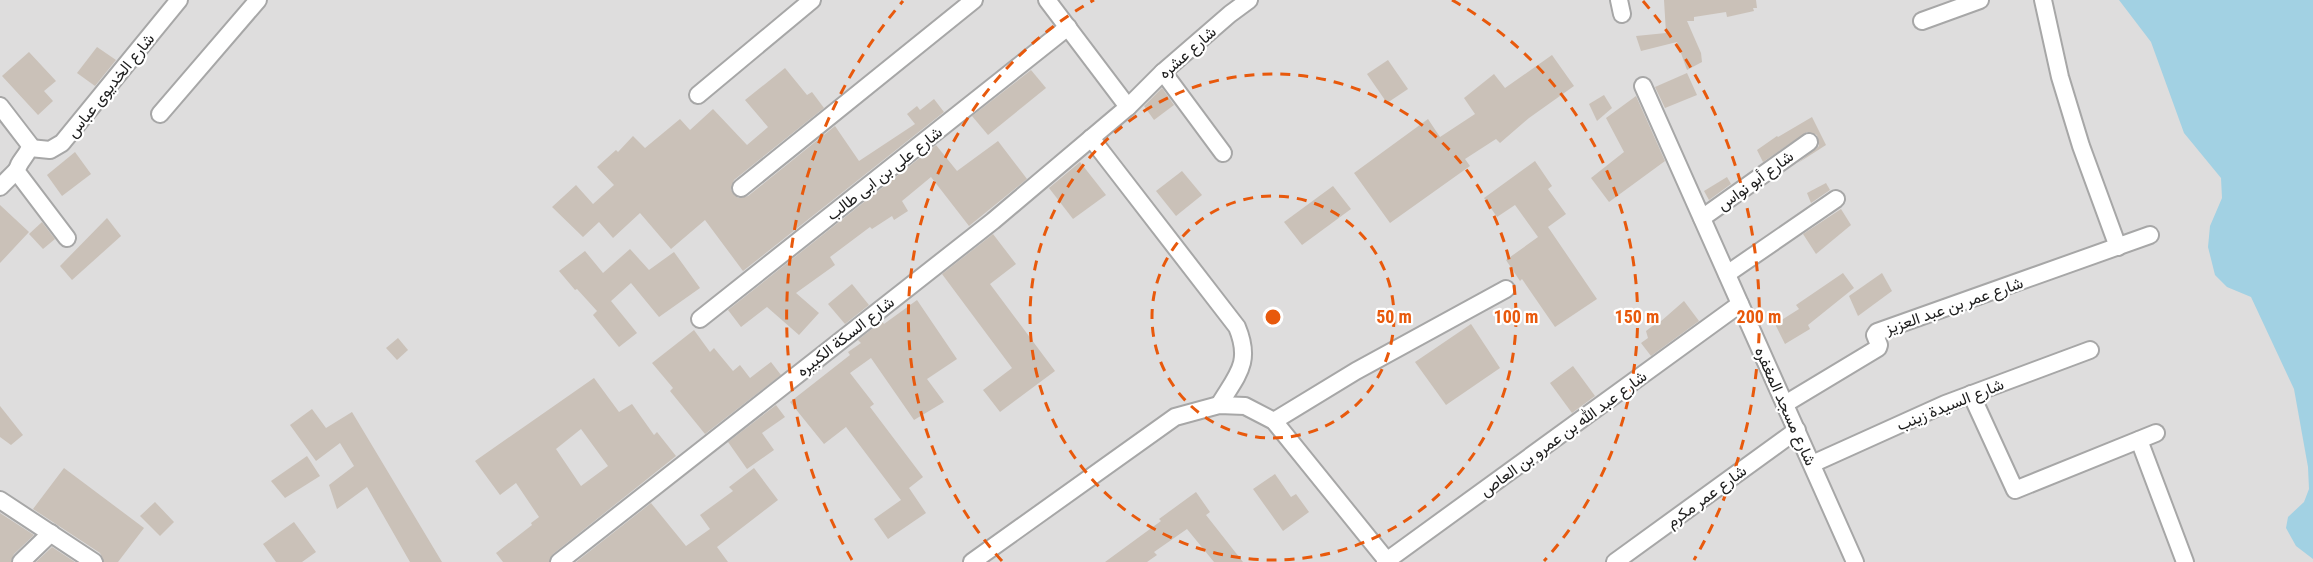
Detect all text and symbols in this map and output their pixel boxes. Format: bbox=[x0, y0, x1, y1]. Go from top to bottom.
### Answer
street label: شارع عشره bbox=[1155, 22, 1221, 84]
street label: شارع الخديوى عباس bbox=[63, 29, 160, 142]
street label: شارع على بن ابى طالب bbox=[823, 122, 947, 226]
street label: شارع أبو نواس bbox=[1714, 146, 1798, 216]
street label: شارع عمر بن عبد العزيز bbox=[1882, 273, 2026, 340]
street label: شارع السكة الكبيره bbox=[793, 292, 899, 382]
text: 50 m bbox=[1376, 306, 1412, 327]
text: 100 m bbox=[1494, 306, 1538, 327]
text: 150 m bbox=[1615, 306, 1659, 327]
text: 200 m bbox=[1737, 306, 1781, 327]
centre of rings bbox=[1263, 307, 1283, 327]
street label: شارع مسجد المغفره bbox=[1749, 344, 1820, 469]
street label: شارع عبد الله بن عمرو بن العاص bbox=[1476, 367, 1652, 502]
street label: شارع السيدة زينب bbox=[1894, 374, 2007, 436]
street label: شارع عمر مكرم bbox=[1663, 461, 1751, 533]

